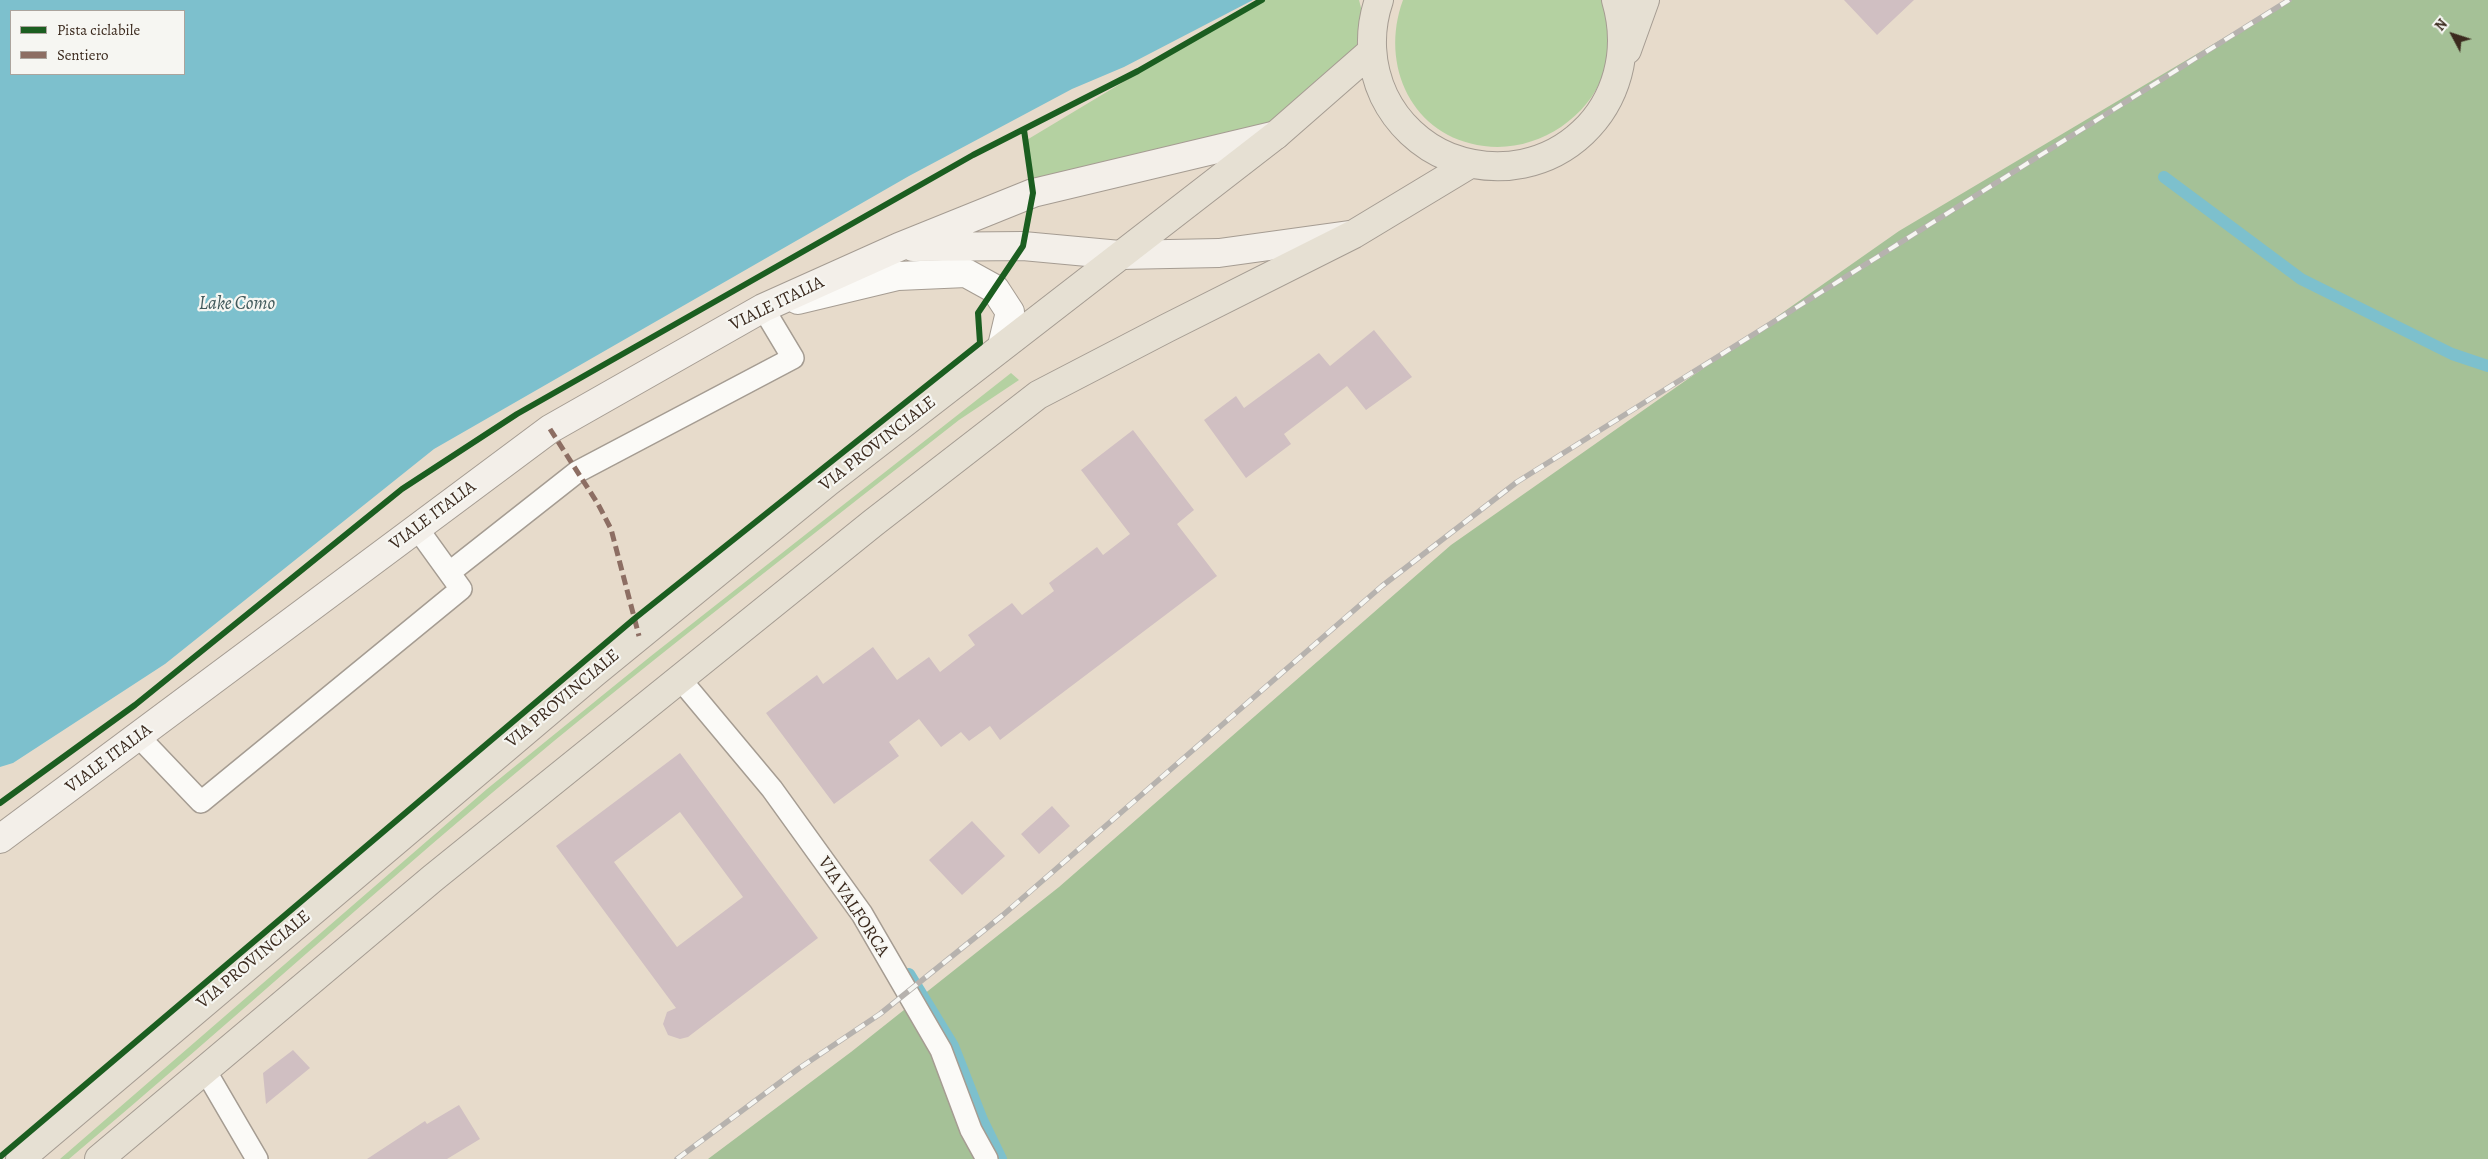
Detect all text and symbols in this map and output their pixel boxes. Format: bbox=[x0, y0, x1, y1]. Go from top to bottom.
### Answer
legend bbox=[10, 10, 185, 75]
north arrow bbox=[2428, 10, 2478, 60]
text: N bbox=[2431, 15, 2452, 35]
text: Pista ciclabile bbox=[57, 20, 140, 40]
text: Sentiero bbox=[57, 45, 109, 65]
street label: VIALE ITALIA bbox=[726, 272, 828, 336]
water label: Lake Como bbox=[199, 293, 275, 315]
street label: VIA PROVINCIALE bbox=[815, 392, 941, 496]
street label: VIALE ITALIA bbox=[386, 477, 480, 555]
street label: VIA PROVINCIALE bbox=[502, 645, 624, 753]
street label: VIALE ITALIA bbox=[62, 720, 156, 798]
street label: VIA VALFORCA bbox=[813, 853, 893, 961]
street label: VIA PROVINCIALE bbox=[193, 906, 315, 1014]

